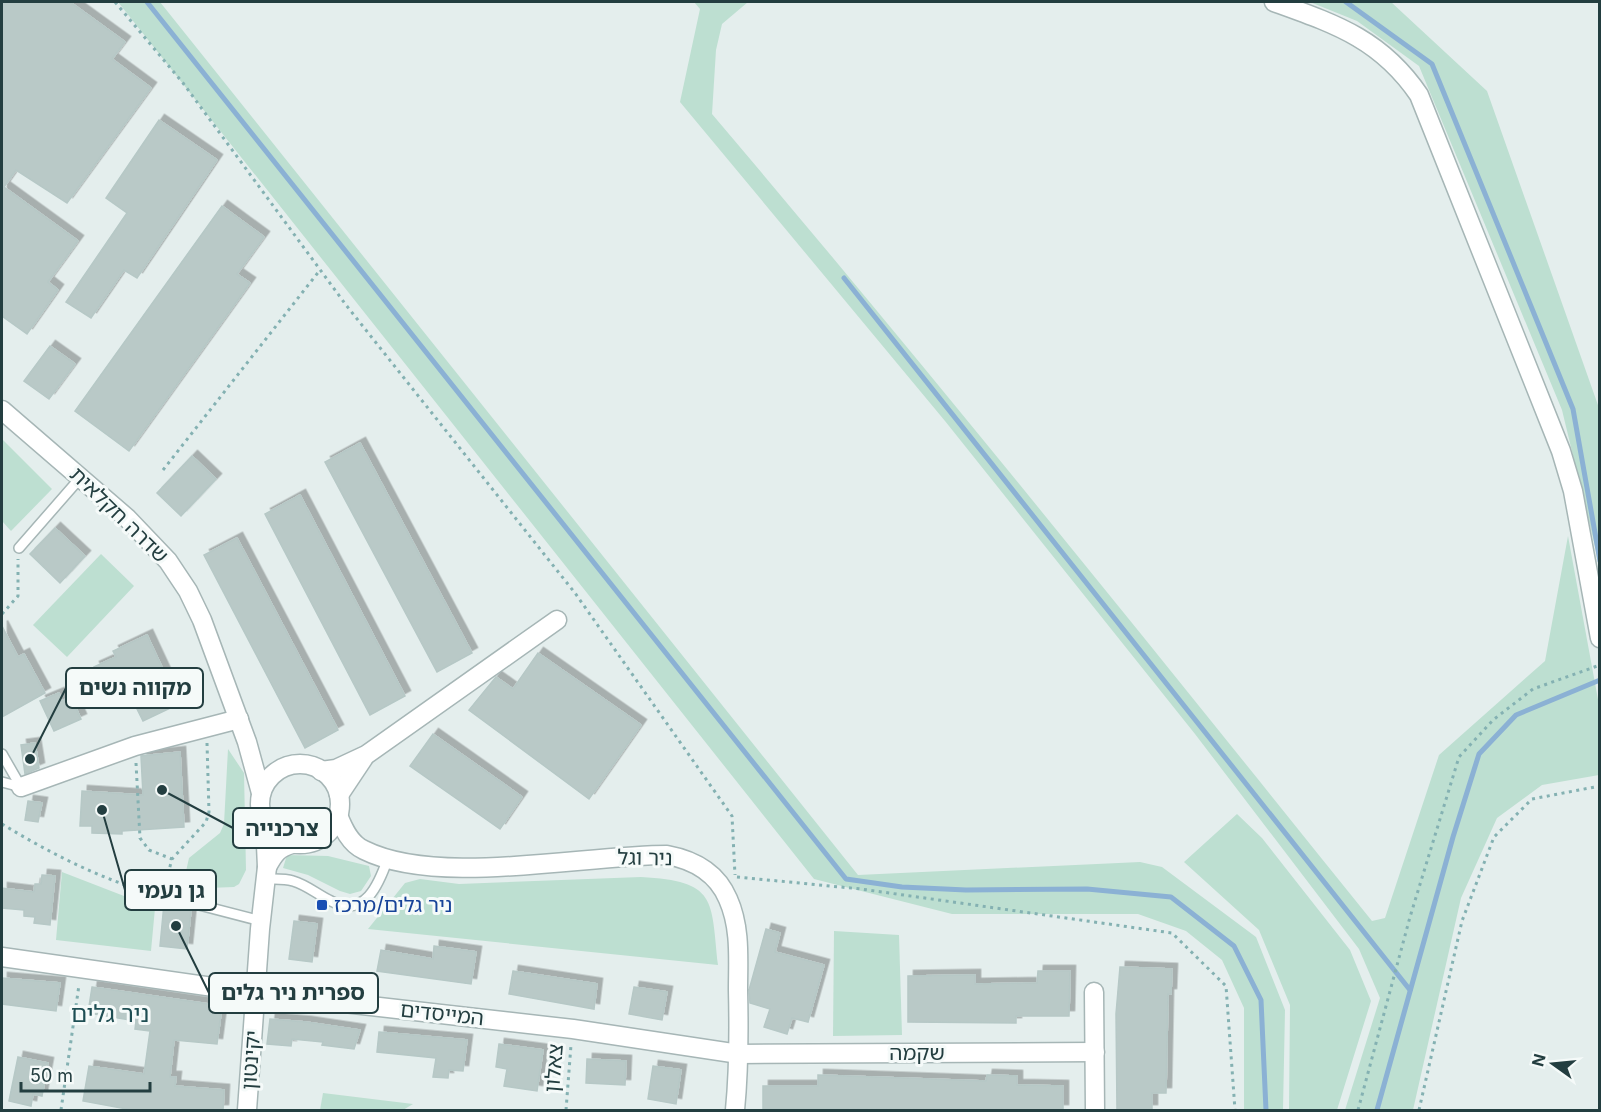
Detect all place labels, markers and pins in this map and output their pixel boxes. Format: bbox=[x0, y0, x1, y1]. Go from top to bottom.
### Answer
callout: מקווה נשים bbox=[66, 668, 203, 708]
callout: צרכנייה bbox=[233, 808, 331, 848]
callout: גן נעמי bbox=[125, 870, 216, 910]
place label: ניר גלים/מרכז bbox=[334, 892, 453, 917]
marker: ניר גלים/מרכז bbox=[315, 898, 329, 912]
callout: ספרית ניר גלים bbox=[209, 973, 378, 1013]

